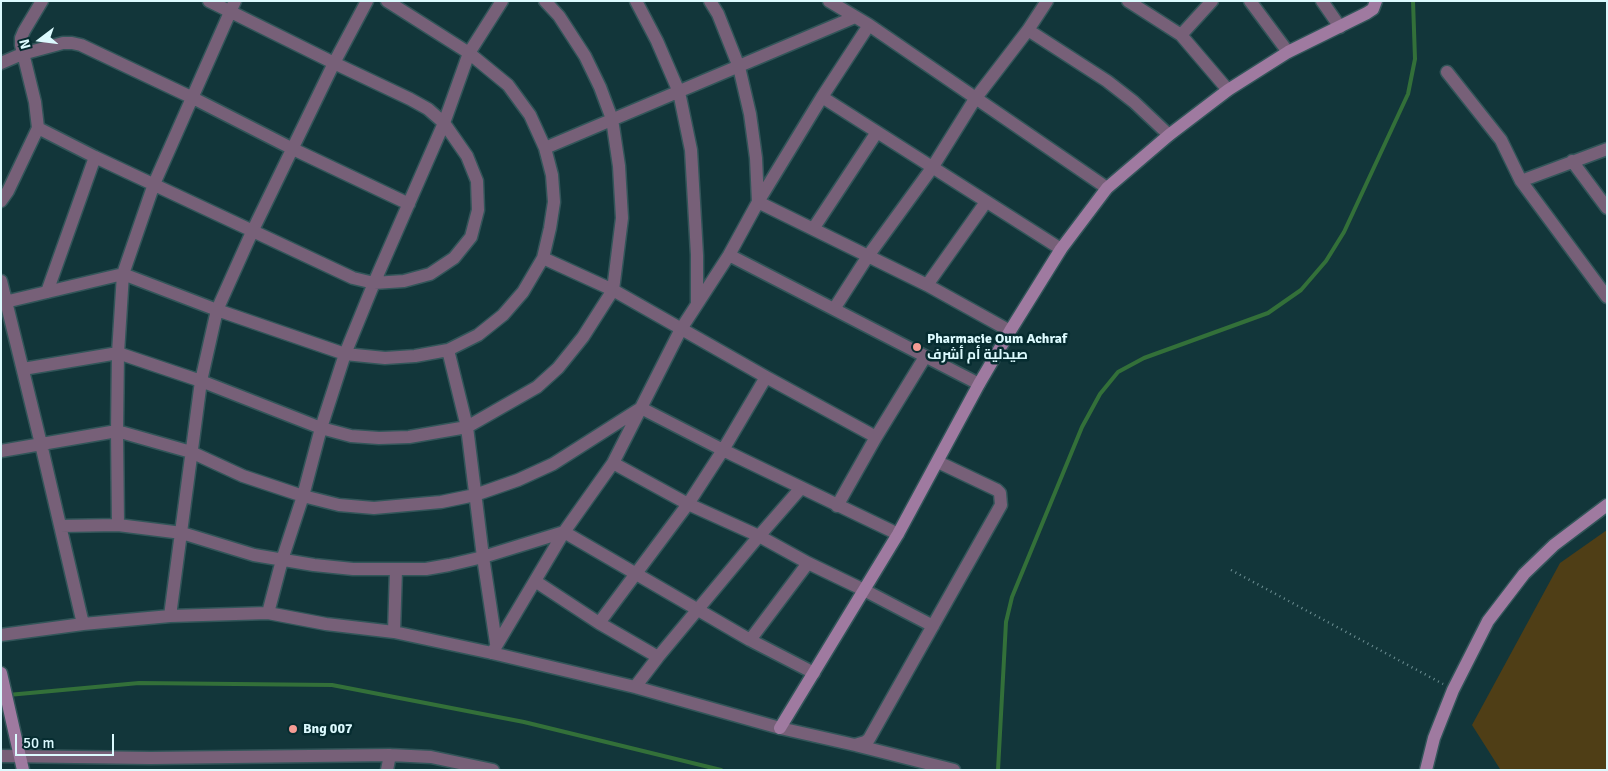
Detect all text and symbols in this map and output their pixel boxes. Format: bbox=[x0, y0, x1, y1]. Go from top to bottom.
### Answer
north arrow bbox=[15, 15, 65, 65]
text: N bbox=[16, 37, 35, 51]
place label: Pharmacie Oum Achraf صيدلية أم أشرف bbox=[927, 331, 1067, 364]
marker: Pharmacie Oum Achraf صيدلية أم أشرف bbox=[911, 341, 923, 353]
place label: Bng 007 bbox=[303, 721, 353, 737]
marker: Bng 007 bbox=[287, 723, 299, 735]
scale bar bbox=[18, 724, 116, 756]
text: 50 m bbox=[23, 734, 54, 752]

